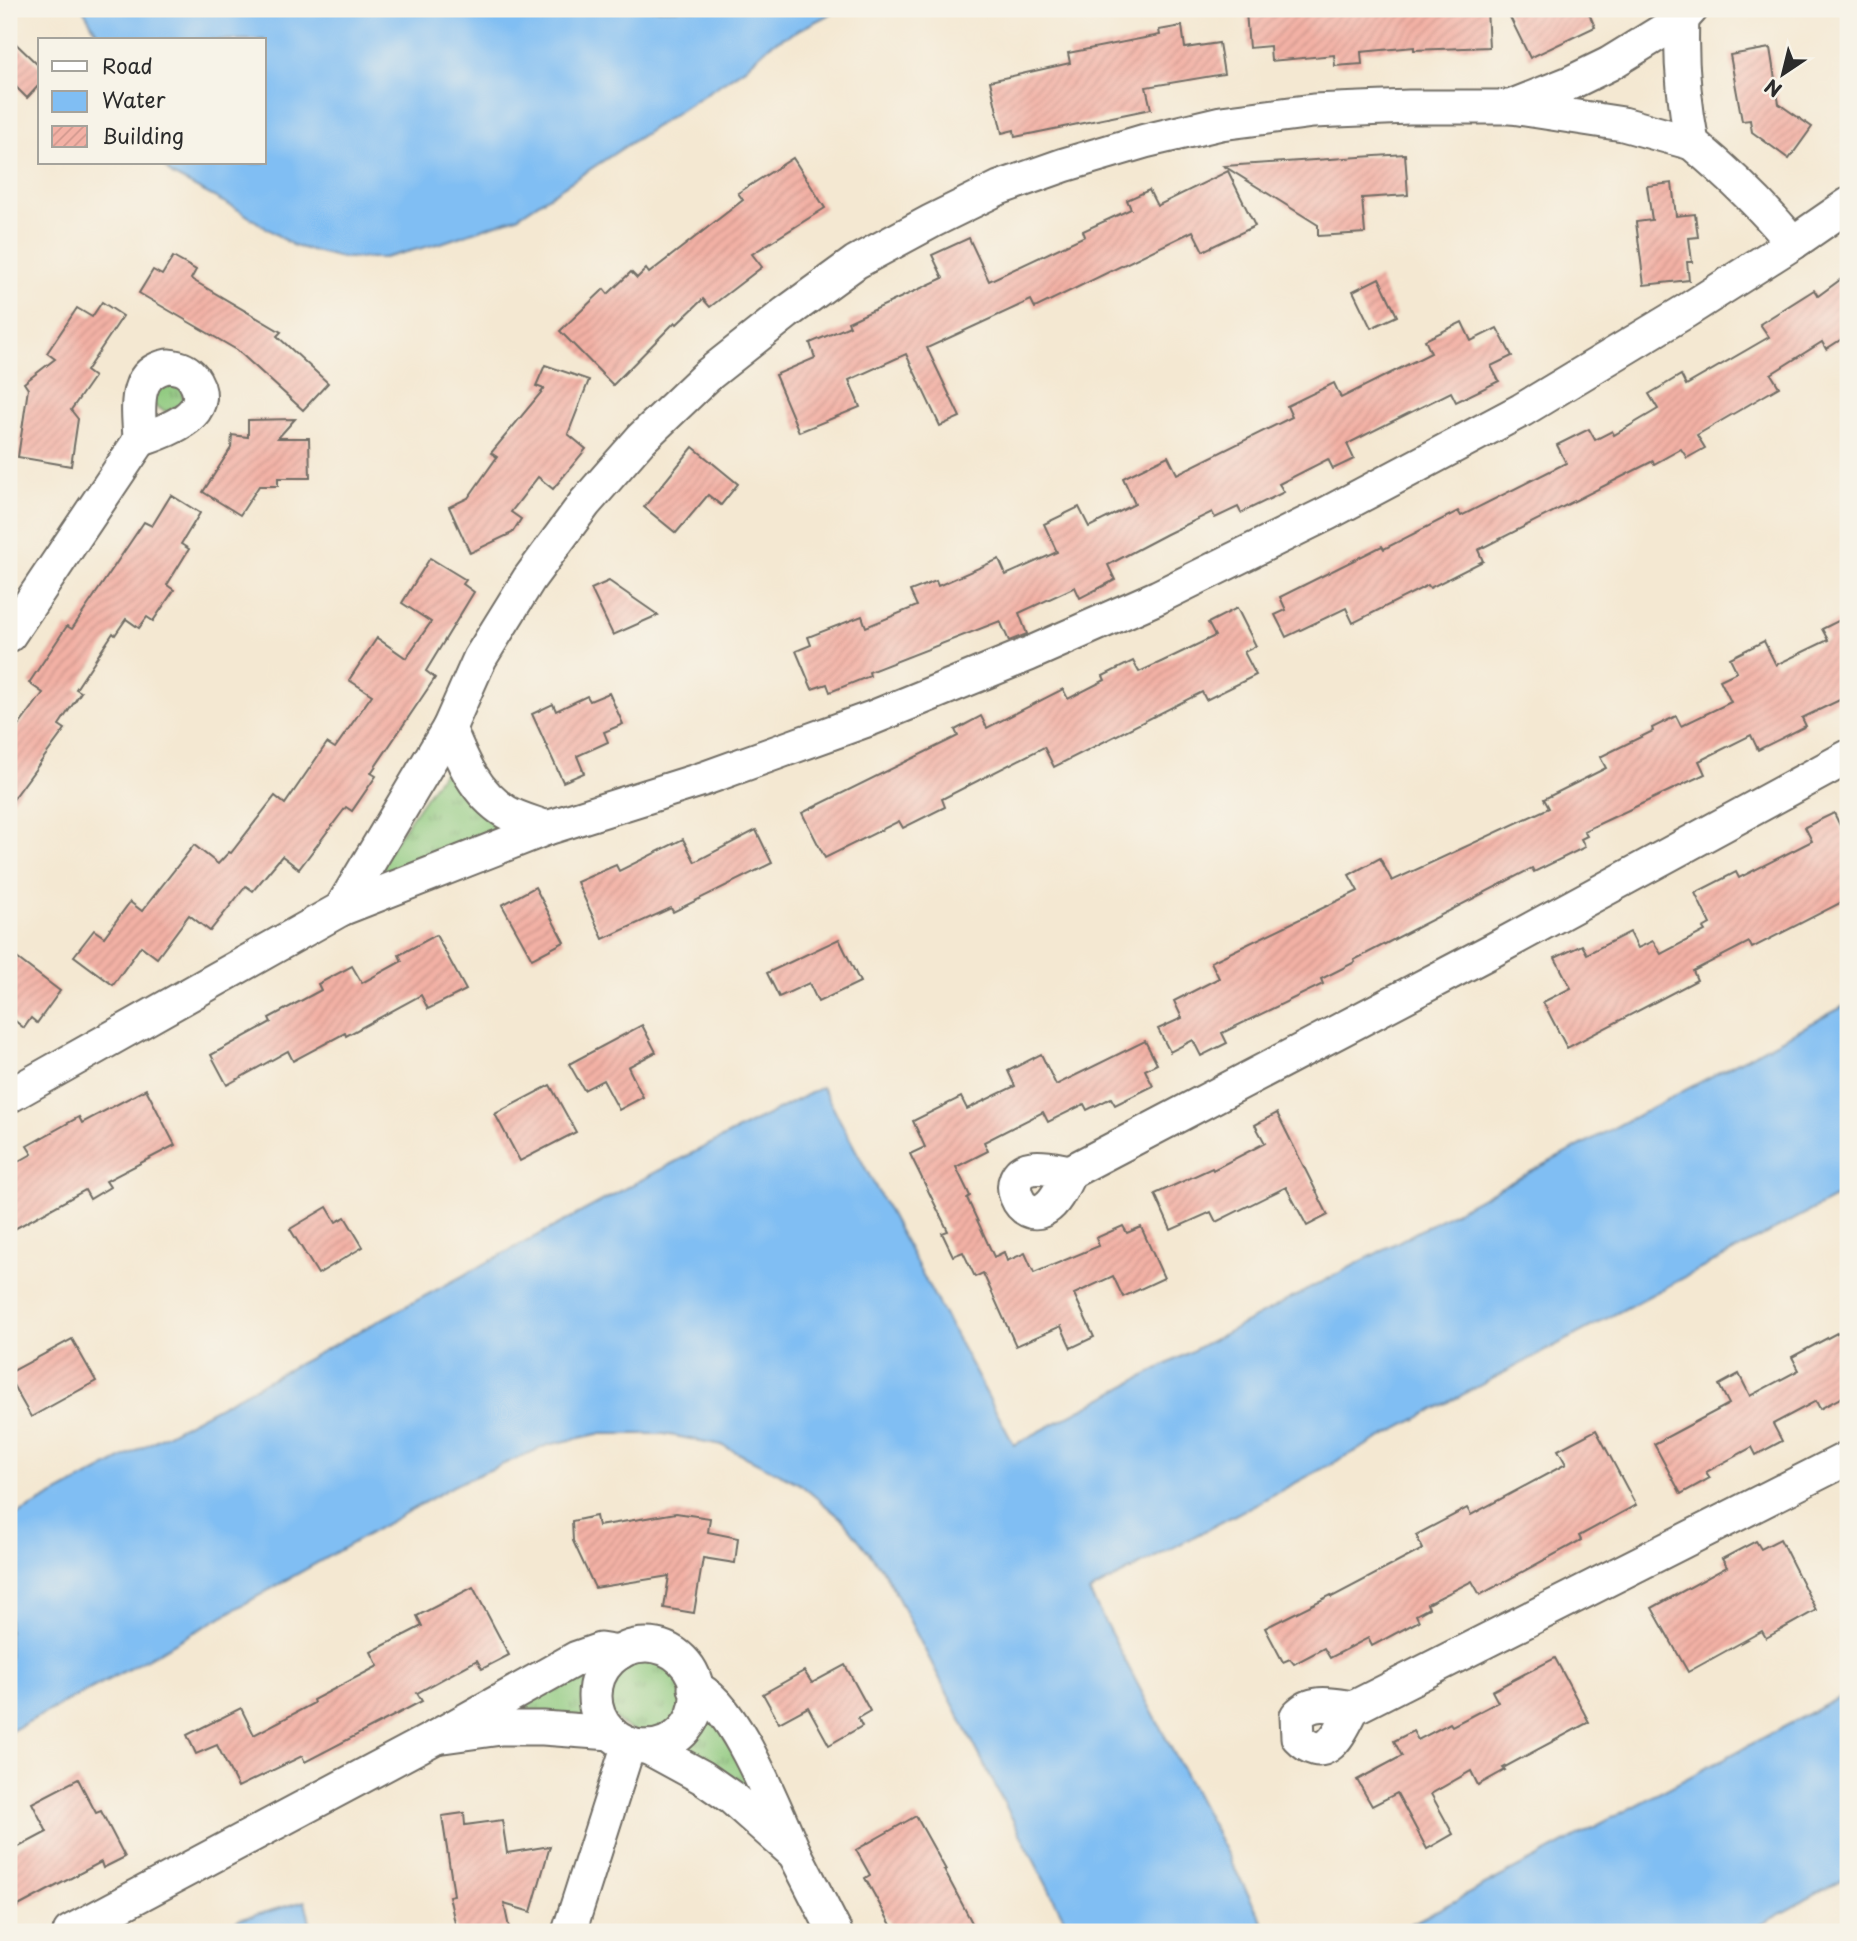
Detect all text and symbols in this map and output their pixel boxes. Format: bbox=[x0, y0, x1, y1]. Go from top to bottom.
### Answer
legend bbox=[38, 38, 266, 164]
north arrow bbox=[1748, 38, 1818, 108]
text: Road bbox=[102, 49, 153, 81]
text: N bbox=[1758, 73, 1787, 105]
text: Water bbox=[102, 83, 166, 115]
text: Building bbox=[102, 119, 184, 151]

